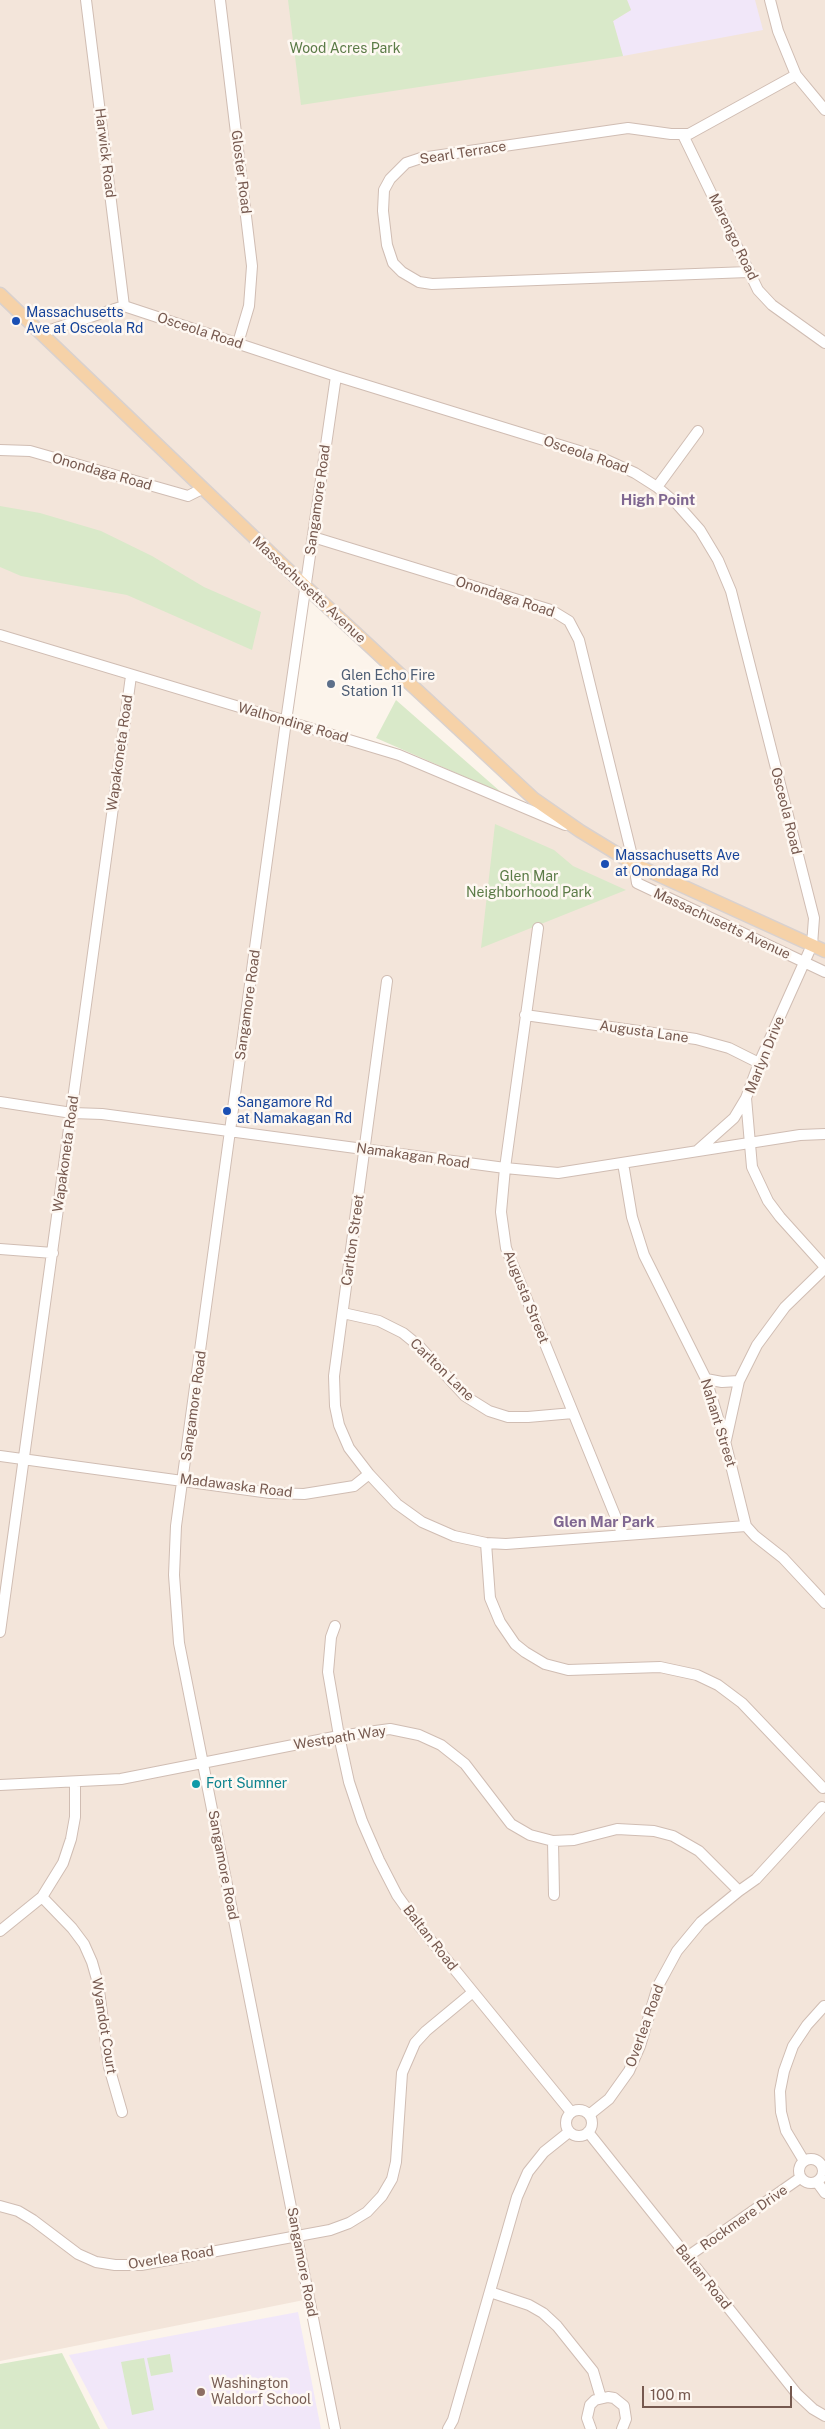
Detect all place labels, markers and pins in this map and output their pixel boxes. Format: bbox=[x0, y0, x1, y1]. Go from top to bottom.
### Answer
place label: Massachusetts Ave at Osceola Rd bbox=[26, 305, 143, 338]
marker: Massachusetts Ave at Osceola Rd bbox=[10, 315, 22, 327]
place label: Glen Echo Fire Station 11 bbox=[341, 668, 435, 700]
marker: Glen Echo Fire Station 11 bbox=[325, 678, 337, 690]
place label: Massachusetts Ave at Onondaga Rd bbox=[615, 848, 740, 880]
marker: Massachusetts Ave at Onondaga Rd bbox=[599, 858, 611, 870]
place label: Sangamore Rd at Namakagan Rd bbox=[237, 1095, 352, 1128]
marker: Sangamore Rd at Namakagan Rd bbox=[221, 1105, 233, 1117]
place label: Fort Sumner bbox=[206, 1776, 287, 1792]
marker: Fort Sumner bbox=[190, 1778, 202, 1790]
place label: Washington Waldorf School bbox=[211, 2376, 311, 2408]
marker: Washington Waldorf School bbox=[195, 2386, 207, 2398]

